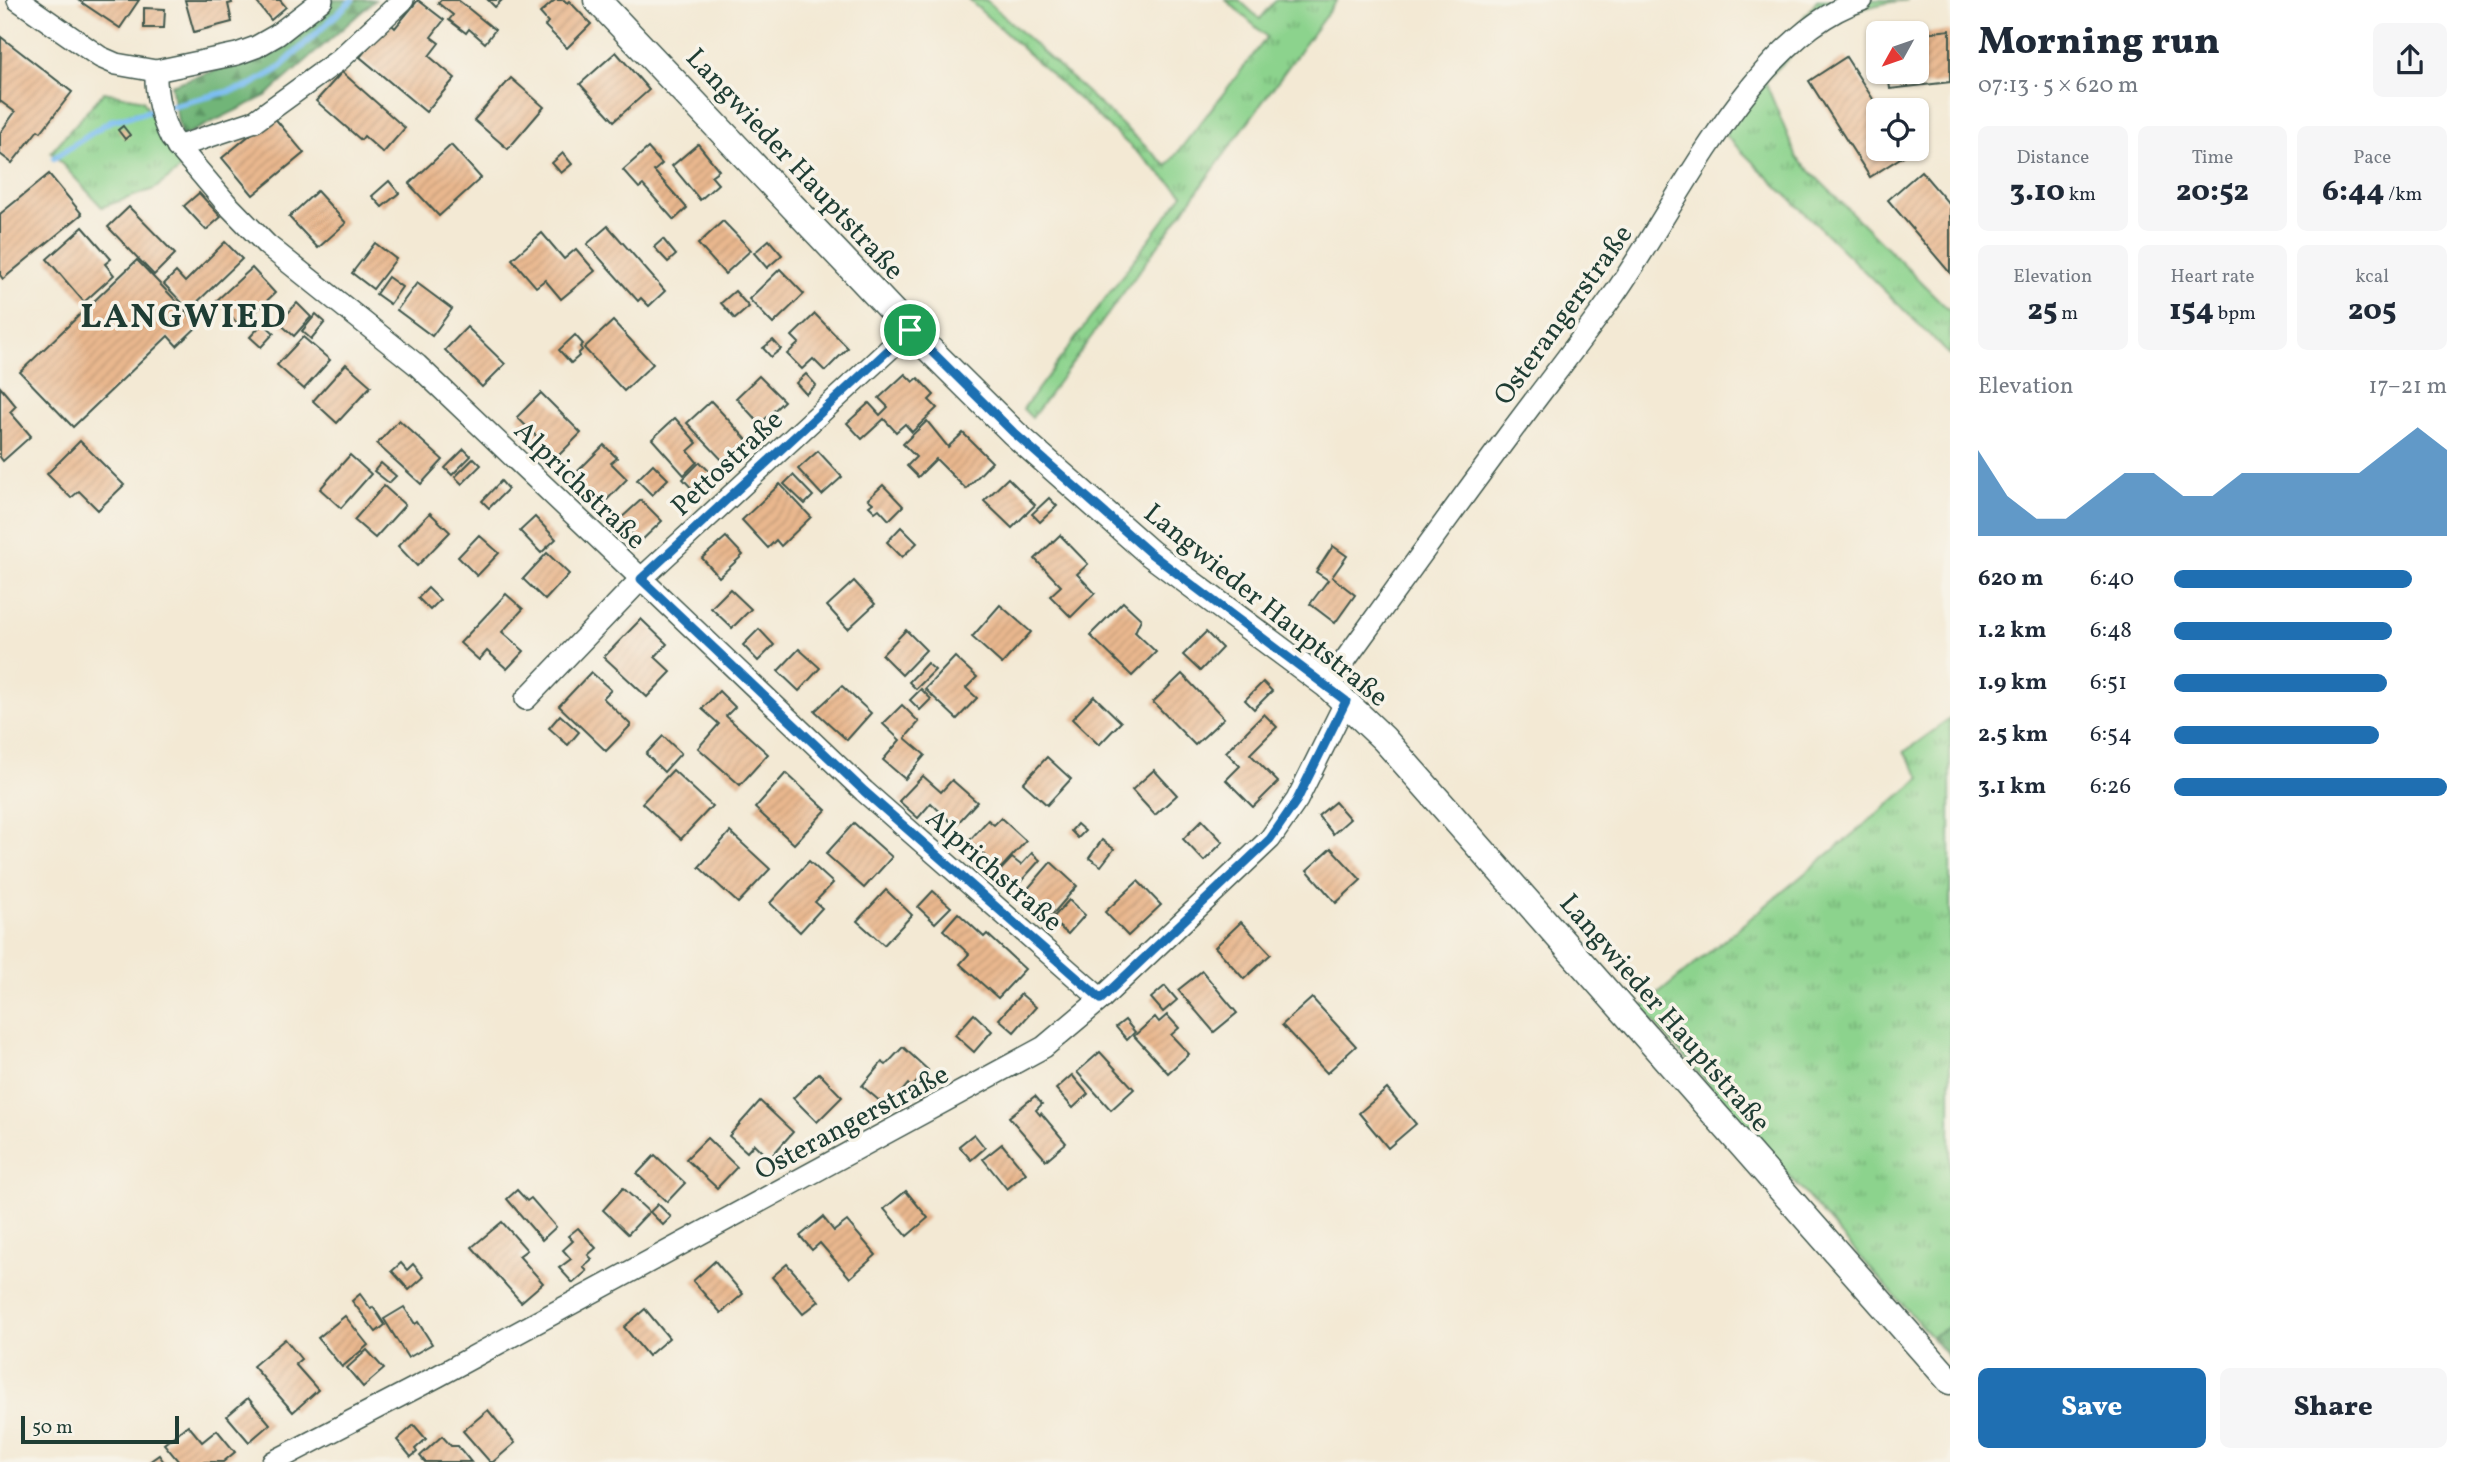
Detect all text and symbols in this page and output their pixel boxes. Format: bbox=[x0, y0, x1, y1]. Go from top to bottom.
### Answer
text: Morning run bbox=[1978, 17, 2220, 70]
north arrow bbox=[1866, 21, 1928, 84]
map controls bbox=[1866, 21, 1929, 161]
button: share bbox=[2373, 23, 2447, 97]
street label: Langwieder Hauptstraße bbox=[676, 40, 912, 289]
text: 07:13 · 5 × 620 m bbox=[1978, 70, 2138, 102]
button: locate bbox=[1866, 98, 1929, 161]
text: Distance bbox=[2016, 145, 2089, 171]
text: Time bbox=[2192, 145, 2233, 171]
text: Pace bbox=[2353, 145, 2391, 171]
text: 3.10 bbox=[2010, 171, 2065, 213]
text: 20:52 bbox=[2176, 171, 2249, 213]
text: 6:44 bbox=[2322, 171, 2384, 213]
text: km bbox=[2065, 182, 2096, 208]
text: /km bbox=[2384, 182, 2422, 208]
street label: Osterangerstraße bbox=[1485, 217, 1643, 414]
text: Elevation bbox=[2013, 264, 2092, 290]
text: Heart rate bbox=[2171, 264, 2254, 290]
text: kcal bbox=[2355, 264, 2389, 290]
text: 25 bbox=[2028, 290, 2057, 332]
text: 154 bbox=[2169, 290, 2214, 332]
text: 205 bbox=[2348, 290, 2396, 332]
district label: LANGWIED bbox=[80, 294, 288, 342]
pin bbox=[880, 300, 940, 360]
text: m bbox=[2057, 301, 2078, 327]
text: bpm bbox=[2214, 301, 2256, 327]
icon: arrive bbox=[891, 311, 929, 349]
text: Elevation bbox=[1978, 371, 2074, 403]
text: 17–21 m bbox=[2369, 371, 2447, 403]
street label: Pettostraße bbox=[663, 402, 792, 526]
street label: Alprichstraße bbox=[504, 413, 654, 559]
street label: Langwieder Hauptstraße bbox=[1135, 495, 1396, 717]
text: 620 m bbox=[1978, 563, 2044, 595]
text: 6:40 bbox=[2090, 563, 2134, 595]
text: 1.2 km bbox=[1978, 615, 2047, 647]
text: 6:48 bbox=[2090, 615, 2132, 647]
text: 1.9 km bbox=[1978, 667, 2047, 699]
text: 6:51 bbox=[2090, 667, 2127, 699]
text: 2.5 km bbox=[1978, 719, 2048, 751]
text: 6:54 bbox=[2090, 719, 2132, 751]
text: 3.1 km bbox=[1978, 771, 2046, 803]
text: 6:26 bbox=[2090, 771, 2131, 803]
street label: Alprichstraße bbox=[916, 800, 1070, 941]
street label: Langwieder Hauptstraße bbox=[1549, 886, 1779, 1141]
street label: Osterangerstraße bbox=[748, 1056, 956, 1191]
button: Save bbox=[1978, 1368, 2206, 1448]
button: Share bbox=[2220, 1368, 2447, 1448]
scale bar bbox=[21, 1413, 178, 1445]
text: 50 m bbox=[32, 1415, 73, 1441]

